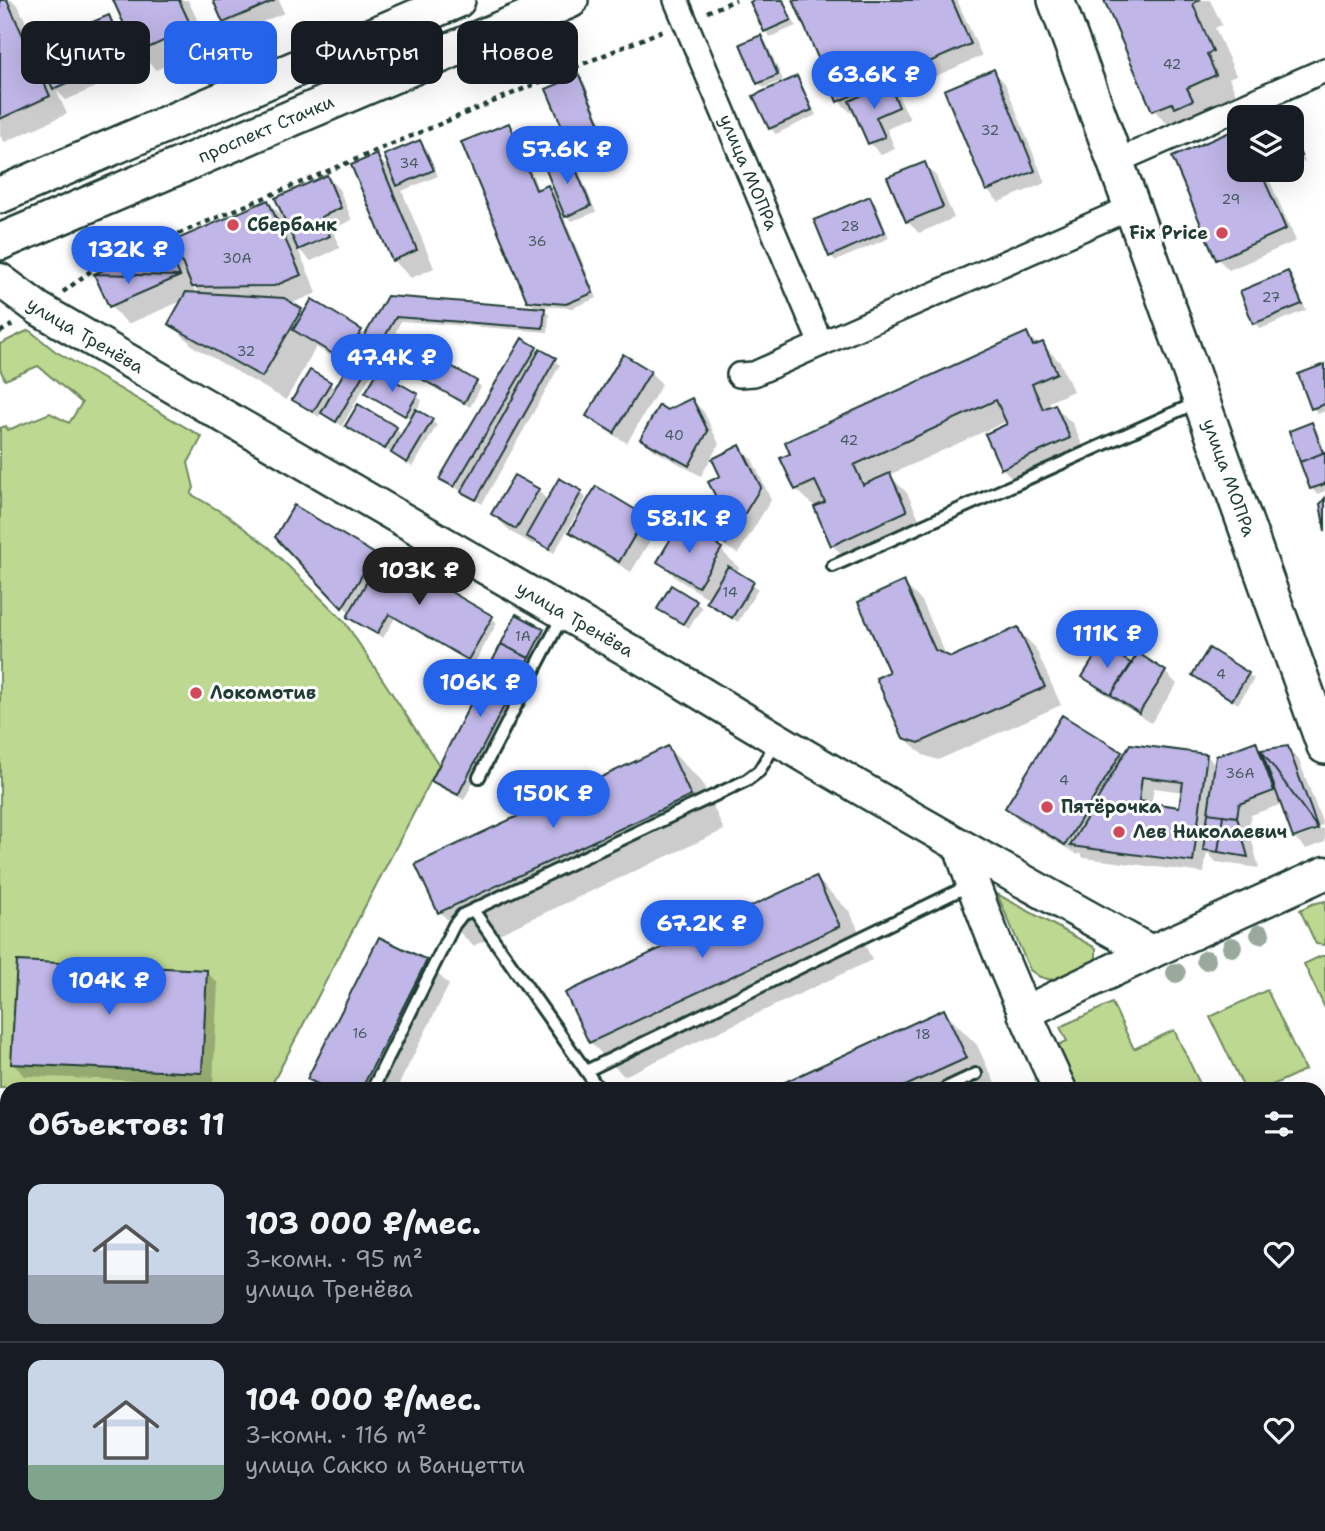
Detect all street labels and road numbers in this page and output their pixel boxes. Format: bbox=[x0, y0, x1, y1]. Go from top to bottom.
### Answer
street label: проспект Стачки bbox=[194, 89, 338, 169]
street label: улица МОПРа bbox=[714, 111, 784, 234]
street label: улица Тренёва bbox=[22, 292, 148, 379]
street label: улица МОПРа bbox=[1197, 415, 1261, 540]
street label: улица Тренёва bbox=[512, 576, 638, 663]

